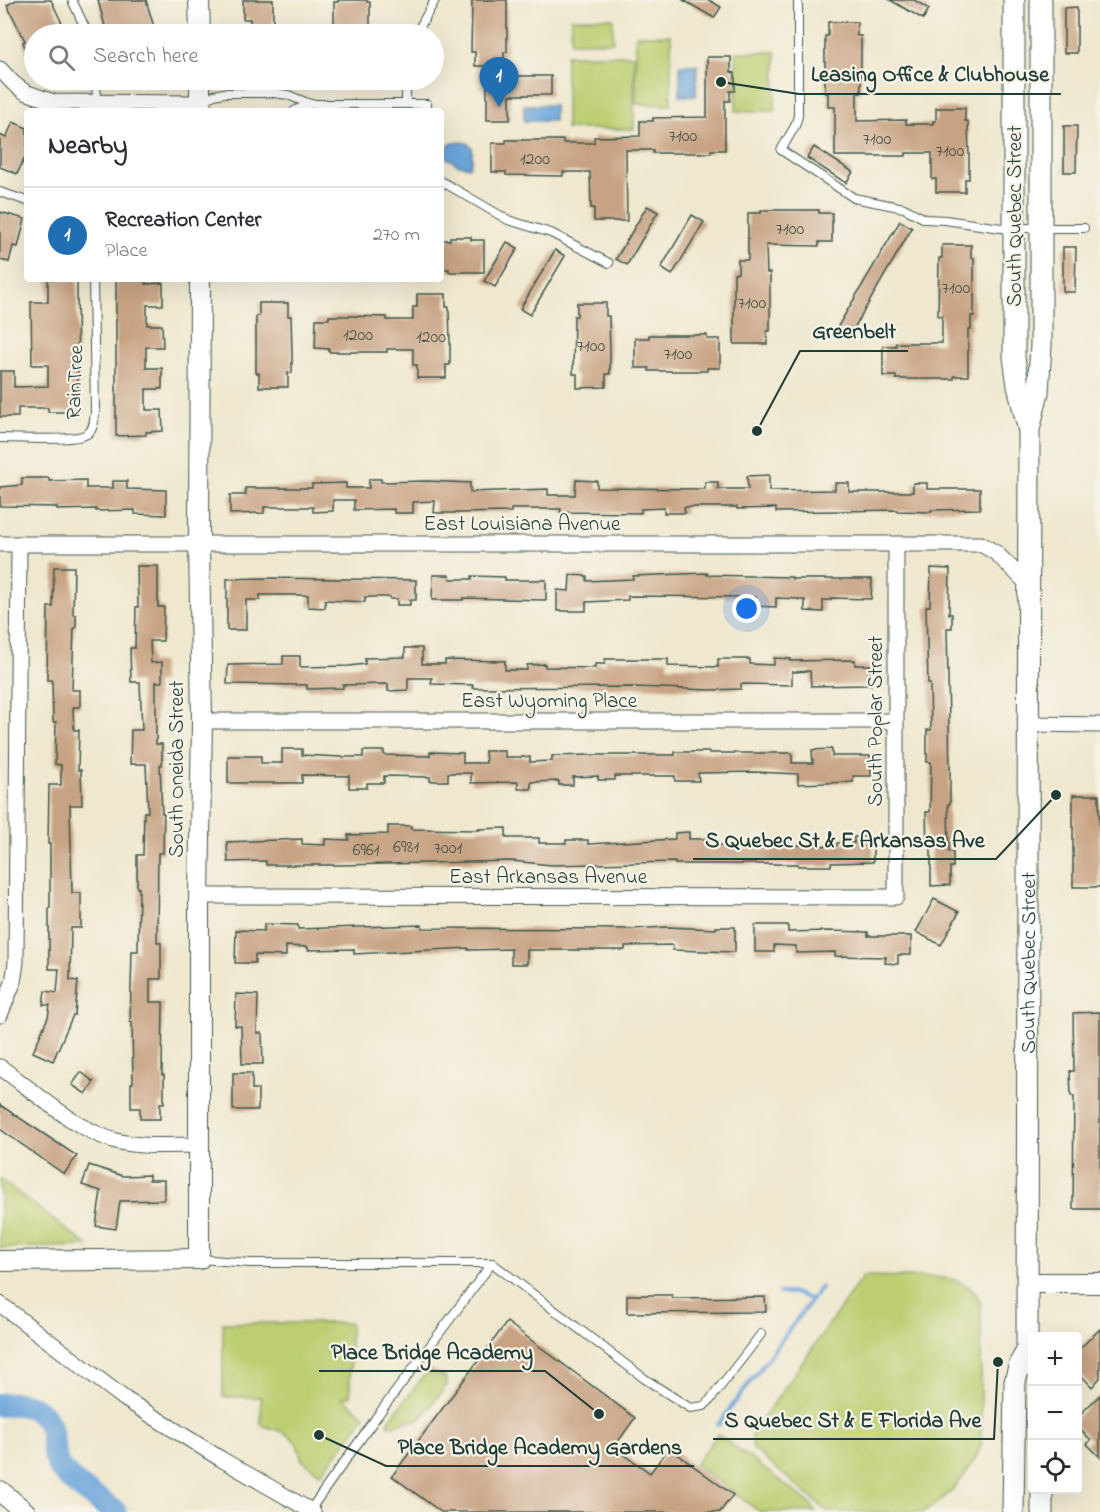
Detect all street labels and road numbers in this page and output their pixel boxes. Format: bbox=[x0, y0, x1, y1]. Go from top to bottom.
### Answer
street label: South Quebec Street bbox=[1001, 125, 1031, 307]
street label: RainTree bbox=[60, 344, 92, 420]
street label: East Louisiana Avenue bbox=[423, 510, 621, 540]
street label: South Poplar Street bbox=[862, 636, 892, 806]
street label: South Oneida Street bbox=[163, 680, 193, 858]
street label: East Wyoming Place bbox=[461, 687, 638, 719]
street label: East Arkansas Avenue bbox=[449, 863, 648, 893]
street label: South Quebec Street bbox=[1015, 872, 1045, 1054]

